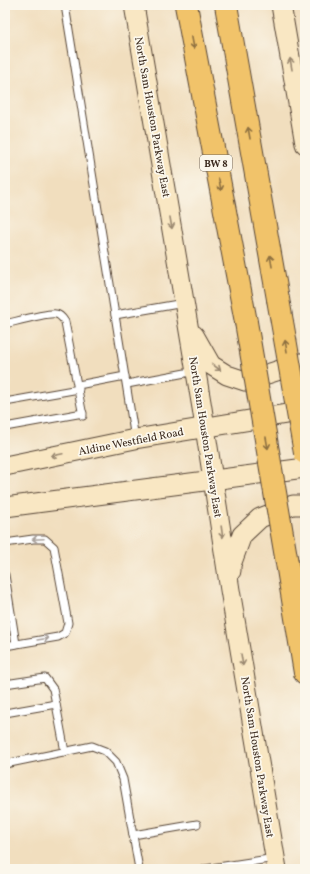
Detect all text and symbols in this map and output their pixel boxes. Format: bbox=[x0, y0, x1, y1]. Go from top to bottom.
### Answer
street label: North Sam Houston Parkway East bbox=[130, 36, 173, 199]
one-way arrow bbox=[190, 36, 198, 49]
one-way arrow bbox=[287, 58, 295, 71]
one-way arrow bbox=[244, 126, 252, 139]
road number: BW 8 bbox=[200, 155, 232, 171]
one-way arrow bbox=[216, 178, 224, 191]
one-way arrow bbox=[167, 216, 175, 229]
one-way arrow bbox=[267, 254, 275, 267]
one-way arrow bbox=[282, 340, 290, 353]
street label: North Sam Houston Parkway East bbox=[184, 356, 225, 519]
one-way arrow bbox=[210, 363, 221, 371]
street label: Aldine Westfield Road bbox=[77, 425, 185, 460]
one-way arrow bbox=[263, 436, 271, 449]
one-way arrow bbox=[51, 451, 64, 459]
one-way arrow bbox=[218, 525, 226, 538]
one-way arrow bbox=[32, 536, 45, 543]
one-way arrow bbox=[36, 635, 49, 643]
one-way arrow bbox=[238, 654, 246, 667]
street label: North Sam Houston Parkway East bbox=[236, 676, 277, 839]

